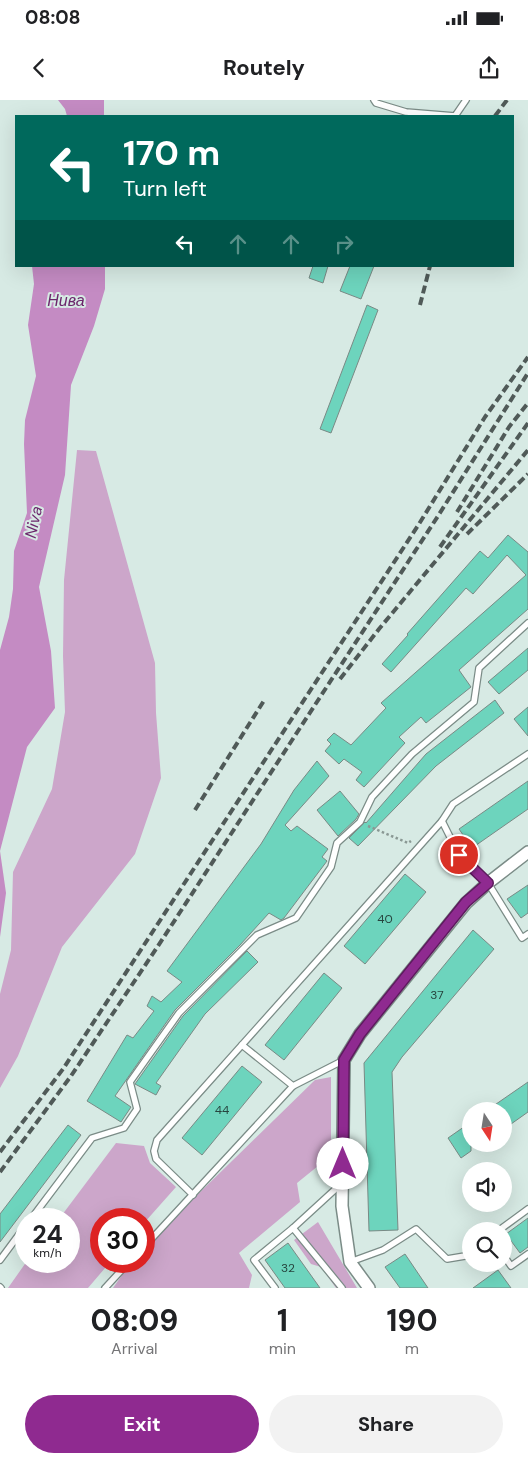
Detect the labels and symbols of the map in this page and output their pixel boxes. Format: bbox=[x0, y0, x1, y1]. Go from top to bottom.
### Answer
water label: Нива bbox=[47, 290, 85, 311]
water label: Niva bbox=[20, 504, 47, 540]
pin bbox=[438, 834, 480, 876]
house number: 40 bbox=[377, 911, 393, 927]
house number: 37 bbox=[430, 987, 444, 1003]
house number: 44 bbox=[215, 1102, 229, 1118]
north arrow bbox=[462, 1102, 512, 1152]
position arrow bbox=[316, 1137, 368, 1189]
speed limit sign: 30 bbox=[90, 1208, 155, 1273]
house number: 32 bbox=[281, 1260, 295, 1276]

